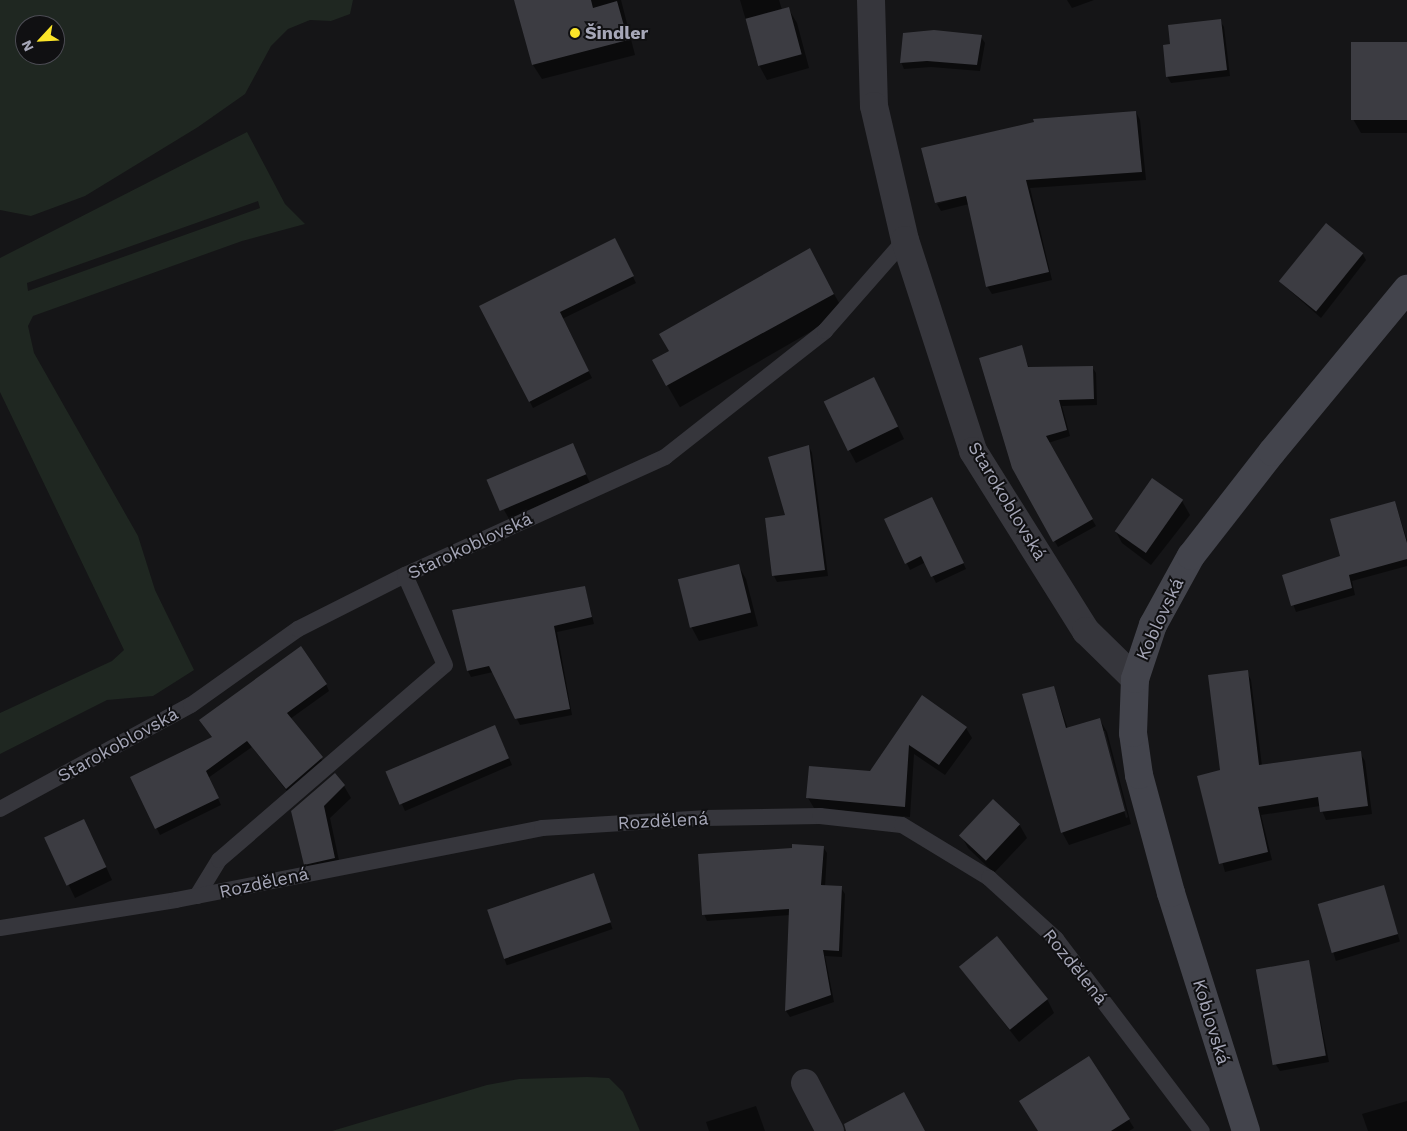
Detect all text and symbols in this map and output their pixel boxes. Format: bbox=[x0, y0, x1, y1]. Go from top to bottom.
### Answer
north arrow bbox=[15, 15, 65, 65]
place label: Šindler bbox=[585, 22, 648, 44]
marker: Šindler bbox=[569, 27, 581, 39]
text: N bbox=[18, 38, 37, 54]
street label: Starokoblovská bbox=[963, 438, 1051, 564]
street label: Starokoblovská bbox=[405, 508, 535, 584]
street label: Koblovská bbox=[1132, 574, 1188, 664]
street label: Starokoblovská bbox=[54, 703, 182, 787]
street label: Rozdělená bbox=[617, 808, 709, 834]
street label: Rozdělená bbox=[217, 863, 311, 903]
street label: Rozdělená bbox=[1038, 925, 1112, 1009]
street label: Koblovská bbox=[1188, 977, 1234, 1067]

